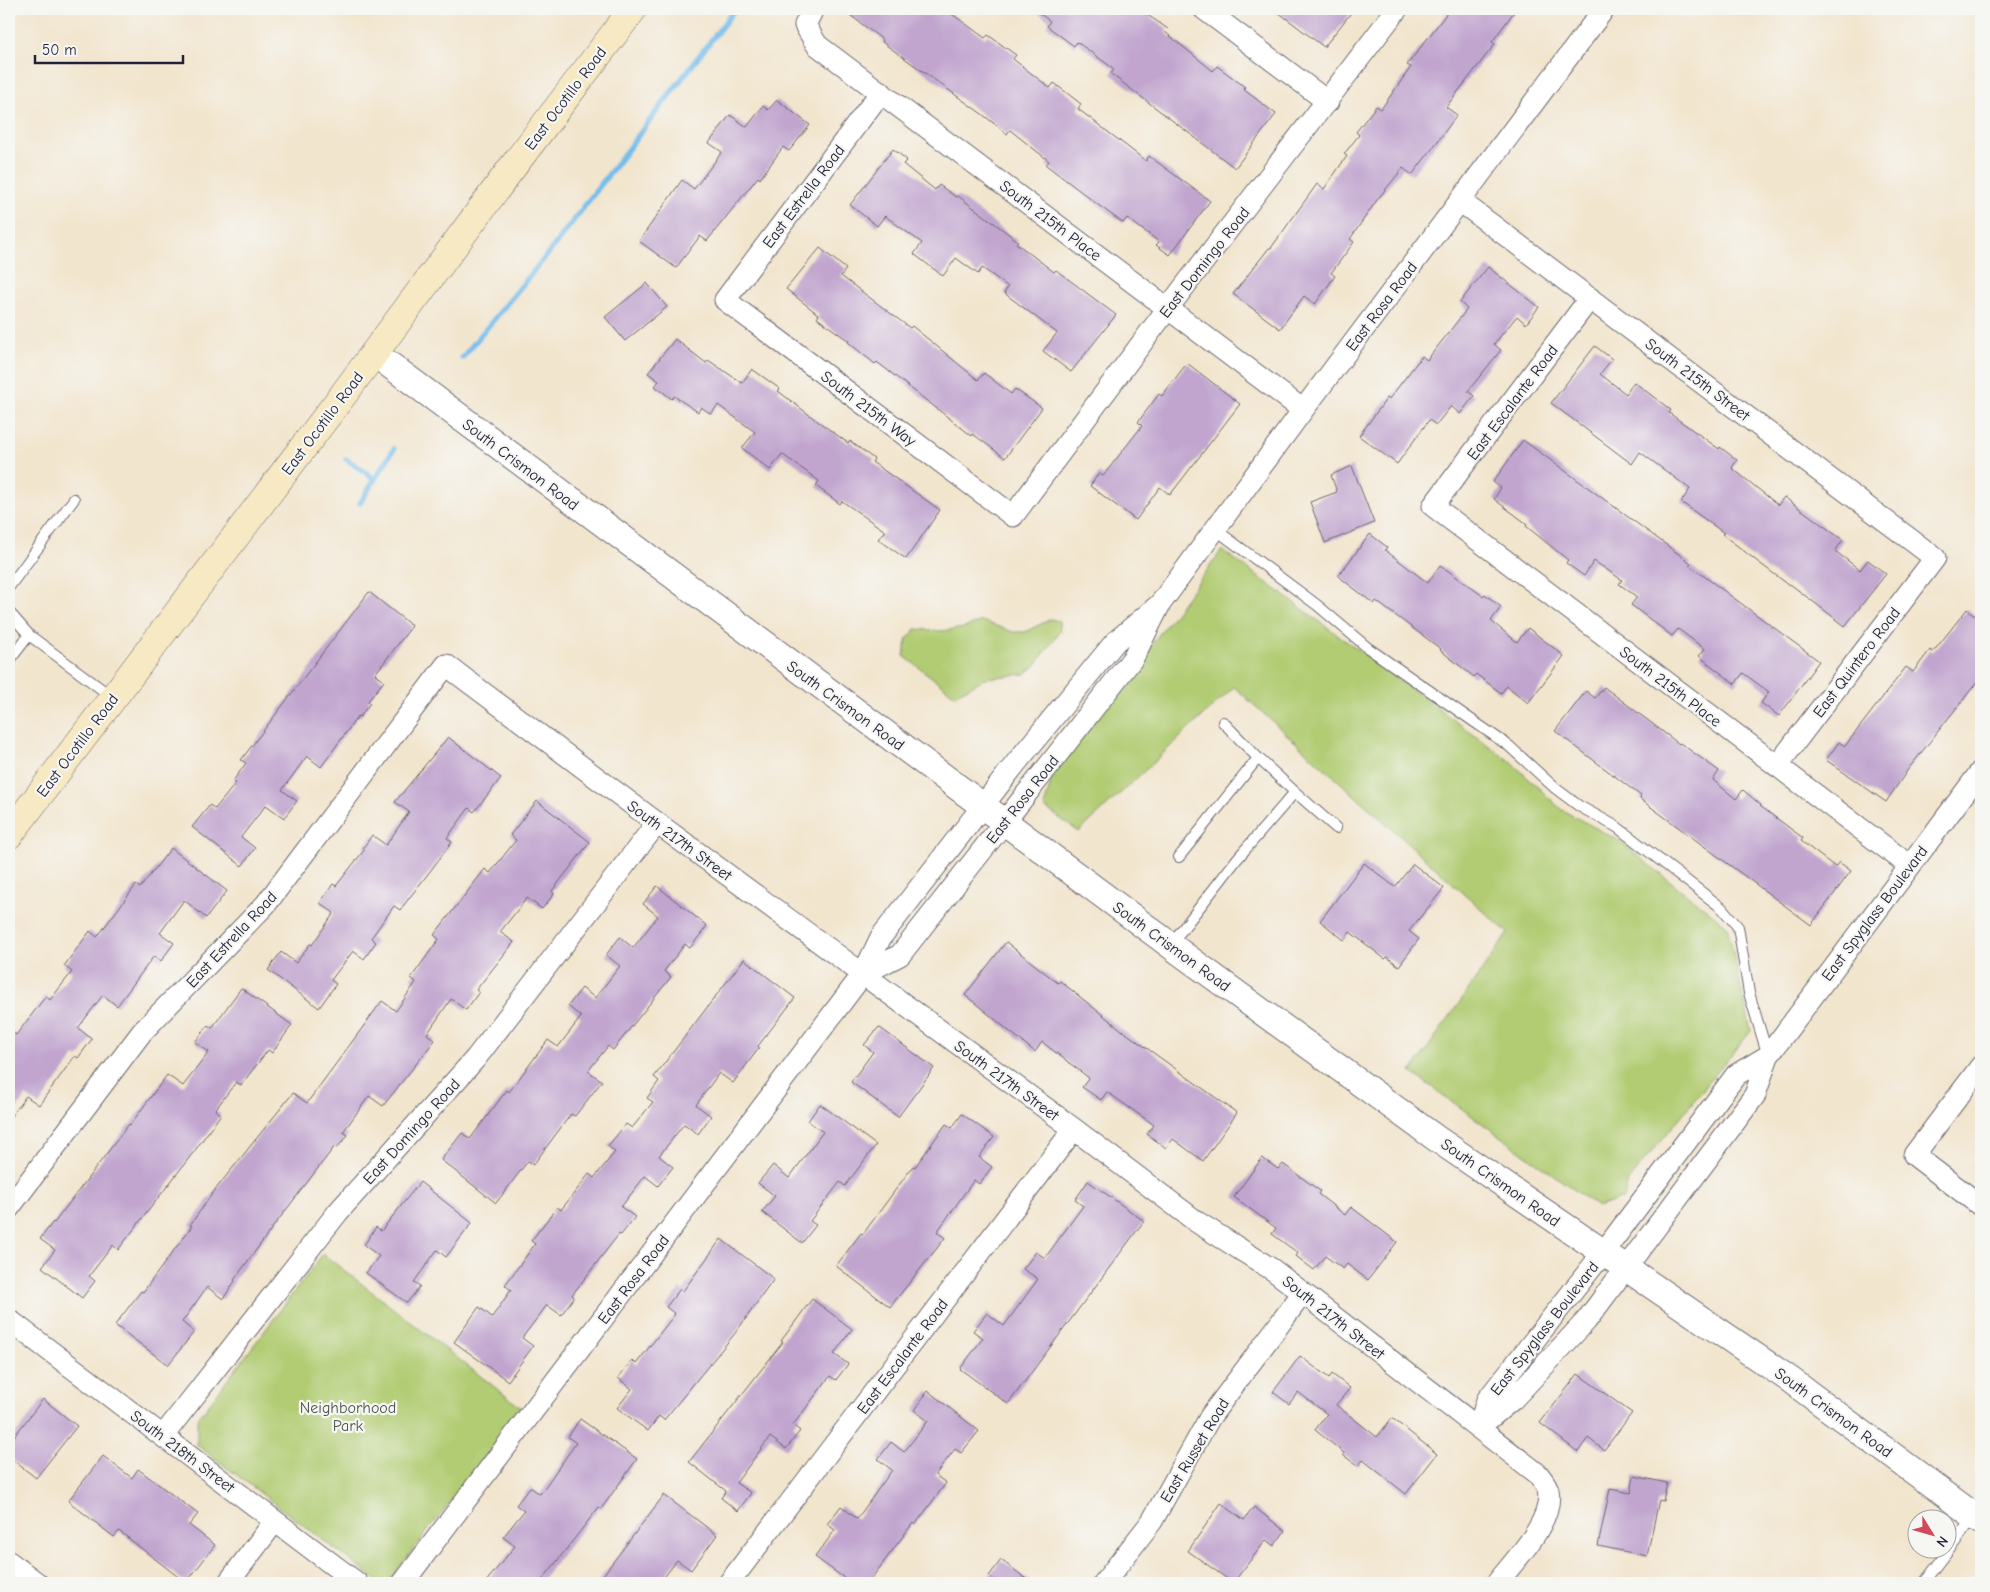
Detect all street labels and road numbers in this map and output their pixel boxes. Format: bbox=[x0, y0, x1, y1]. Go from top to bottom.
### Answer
street label: East Ocotillo Road bbox=[521, 44, 610, 154]
street label: East Estrella Road bbox=[759, 141, 848, 252]
street label: South 215th Place bbox=[996, 177, 1105, 265]
street label: East Domingo Road bbox=[1156, 204, 1254, 322]
street label: East Rosa Road bbox=[1342, 258, 1421, 355]
street label: South 215th Street bbox=[1642, 335, 1753, 425]
street label: East Escalante Road bbox=[1464, 342, 1562, 464]
street label: South 215th Way bbox=[817, 367, 920, 451]
street label: East Ocotillo Road bbox=[278, 369, 367, 479]
street label: South Crismon Road bbox=[459, 415, 582, 514]
street label: East Quintero Road bbox=[1810, 604, 1904, 721]
street label: South 215th Place bbox=[1616, 643, 1725, 731]
street label: South Crismon Road bbox=[783, 657, 908, 754]
street label: East Ocotillo Road bbox=[33, 691, 122, 801]
street label: East Rosa Road bbox=[983, 752, 1063, 847]
street label: South 217th Street bbox=[624, 797, 736, 885]
street label: East Spyglass Boulevard bbox=[1818, 842, 1932, 985]
street label: East Estrella Road bbox=[183, 888, 281, 991]
street label: South Crismon Road bbox=[1109, 898, 1234, 995]
street label: South 217th Street bbox=[951, 1037, 1063, 1125]
street label: East Domingo Road bbox=[360, 1075, 464, 1188]
street label: South Crismon Road bbox=[1438, 1135, 1563, 1231]
street label: East Rosa Road bbox=[594, 1231, 673, 1328]
street label: East Spyglass Boulevard bbox=[1487, 1258, 1603, 1399]
street label: South 217th Street bbox=[1279, 1272, 1388, 1364]
street label: East Escalante Road bbox=[854, 1296, 952, 1418]
street label: South Crismon Road bbox=[1771, 1364, 1896, 1461]
street label: East Russet Road bbox=[1157, 1395, 1233, 1506]
street label: South 218th Street bbox=[127, 1407, 238, 1497]

